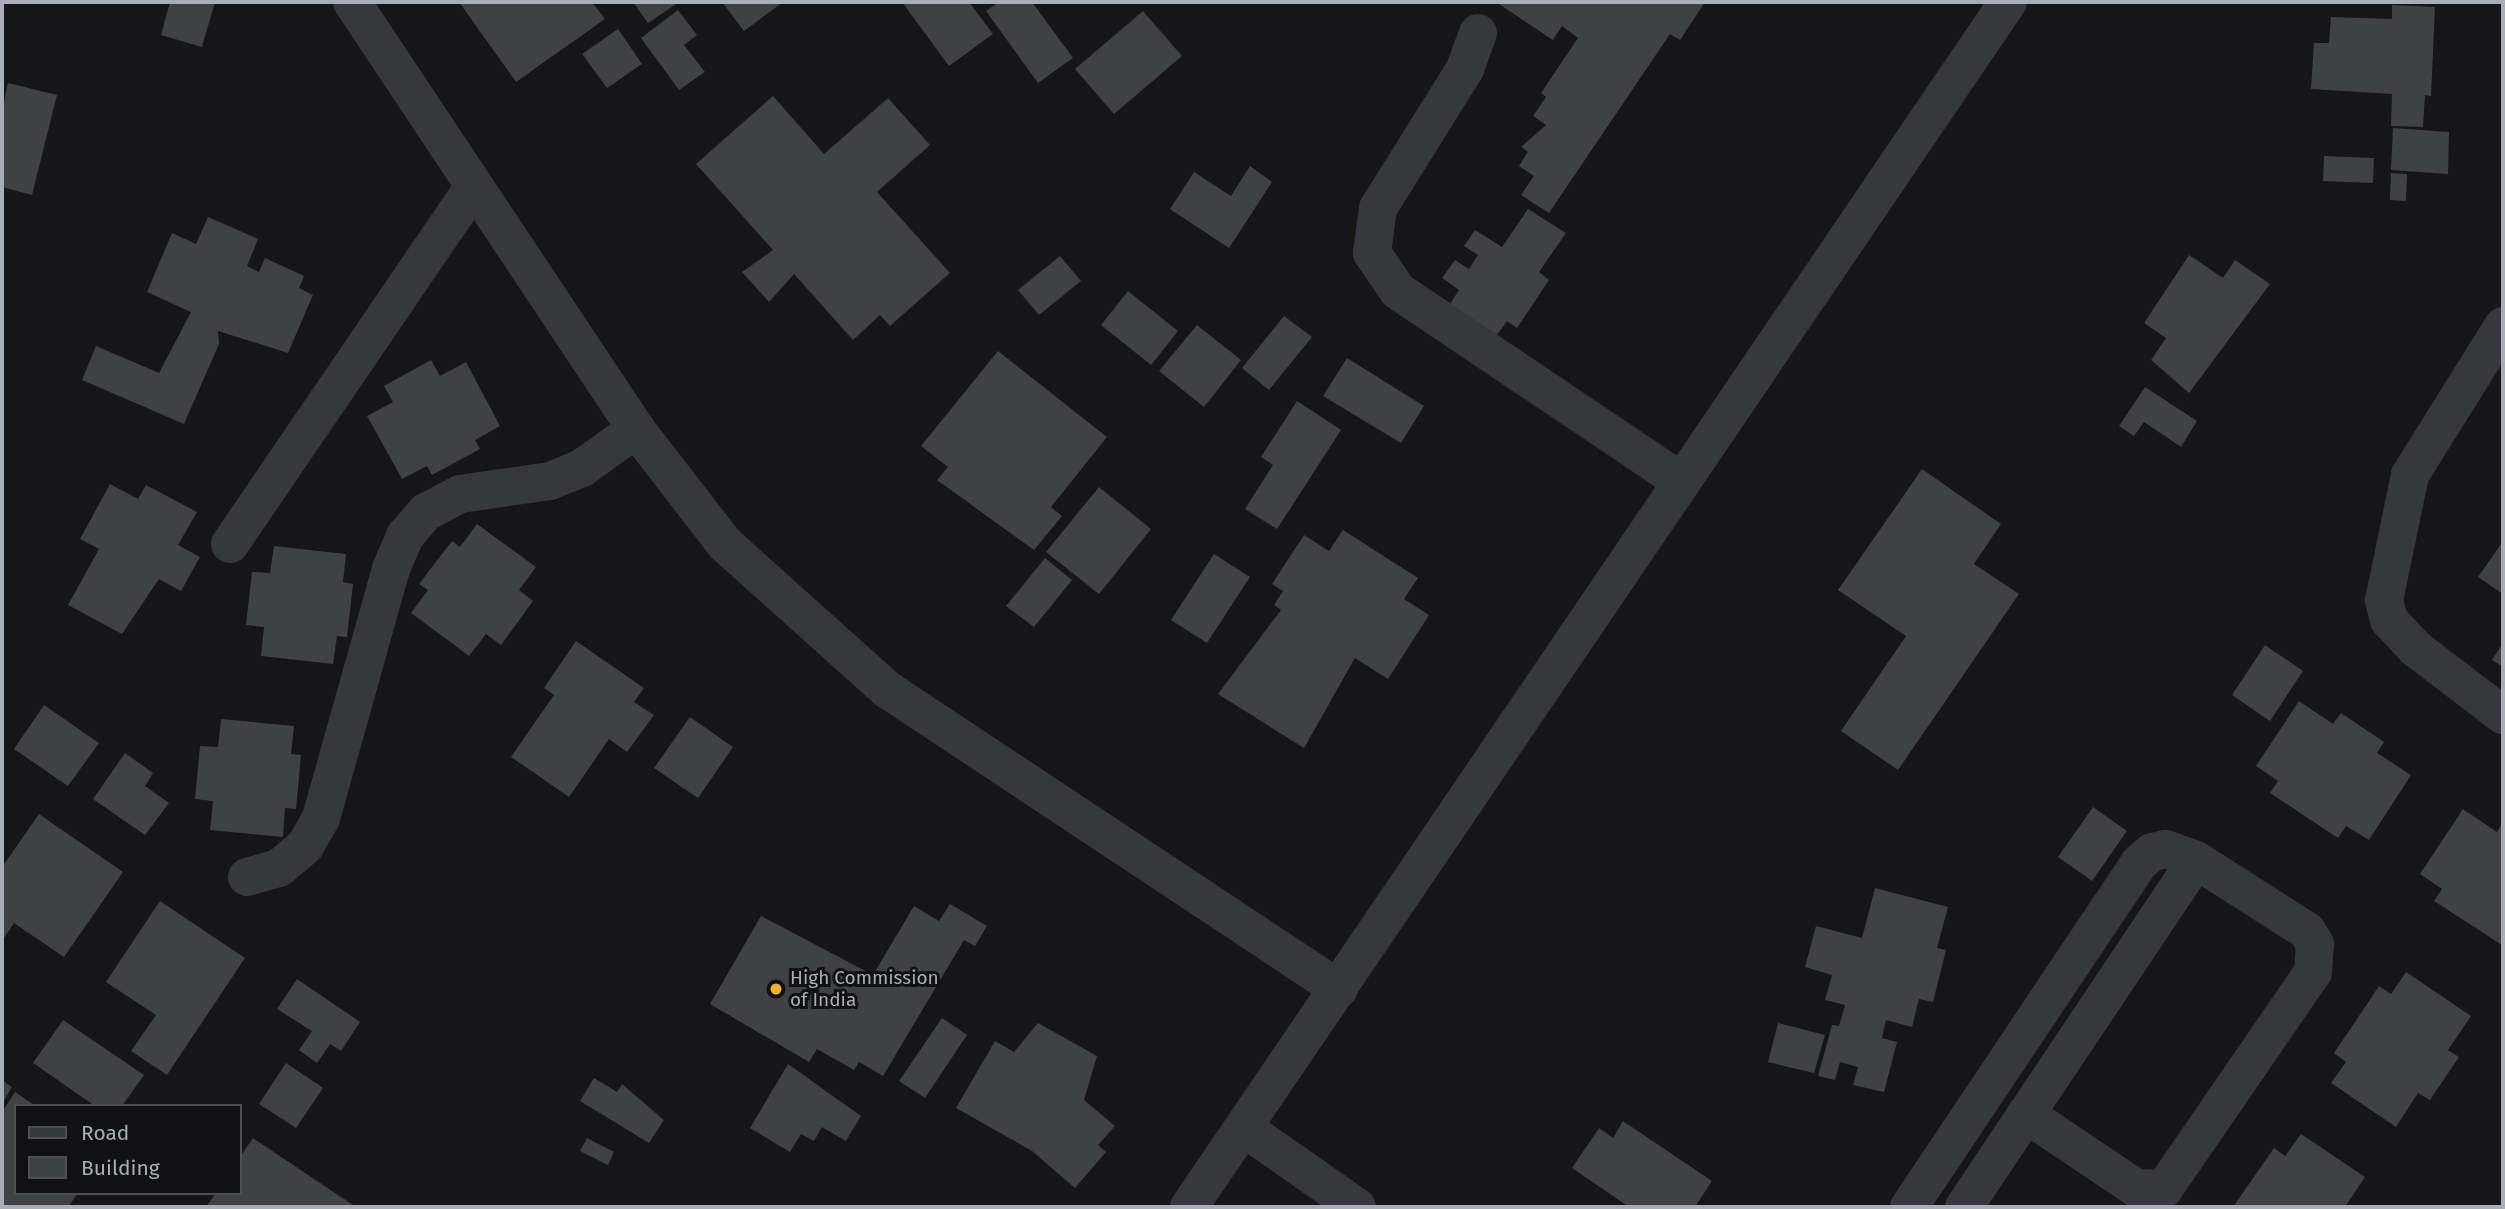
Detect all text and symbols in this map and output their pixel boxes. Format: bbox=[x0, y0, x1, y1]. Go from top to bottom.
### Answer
place label: High Commission of India bbox=[790, 967, 939, 1011]
marker: High Commission of India bbox=[768, 981, 784, 997]
legend bbox=[14, 1104, 242, 1195]
text: Road bbox=[81, 1120, 129, 1146]
text: Building bbox=[81, 1155, 160, 1181]

